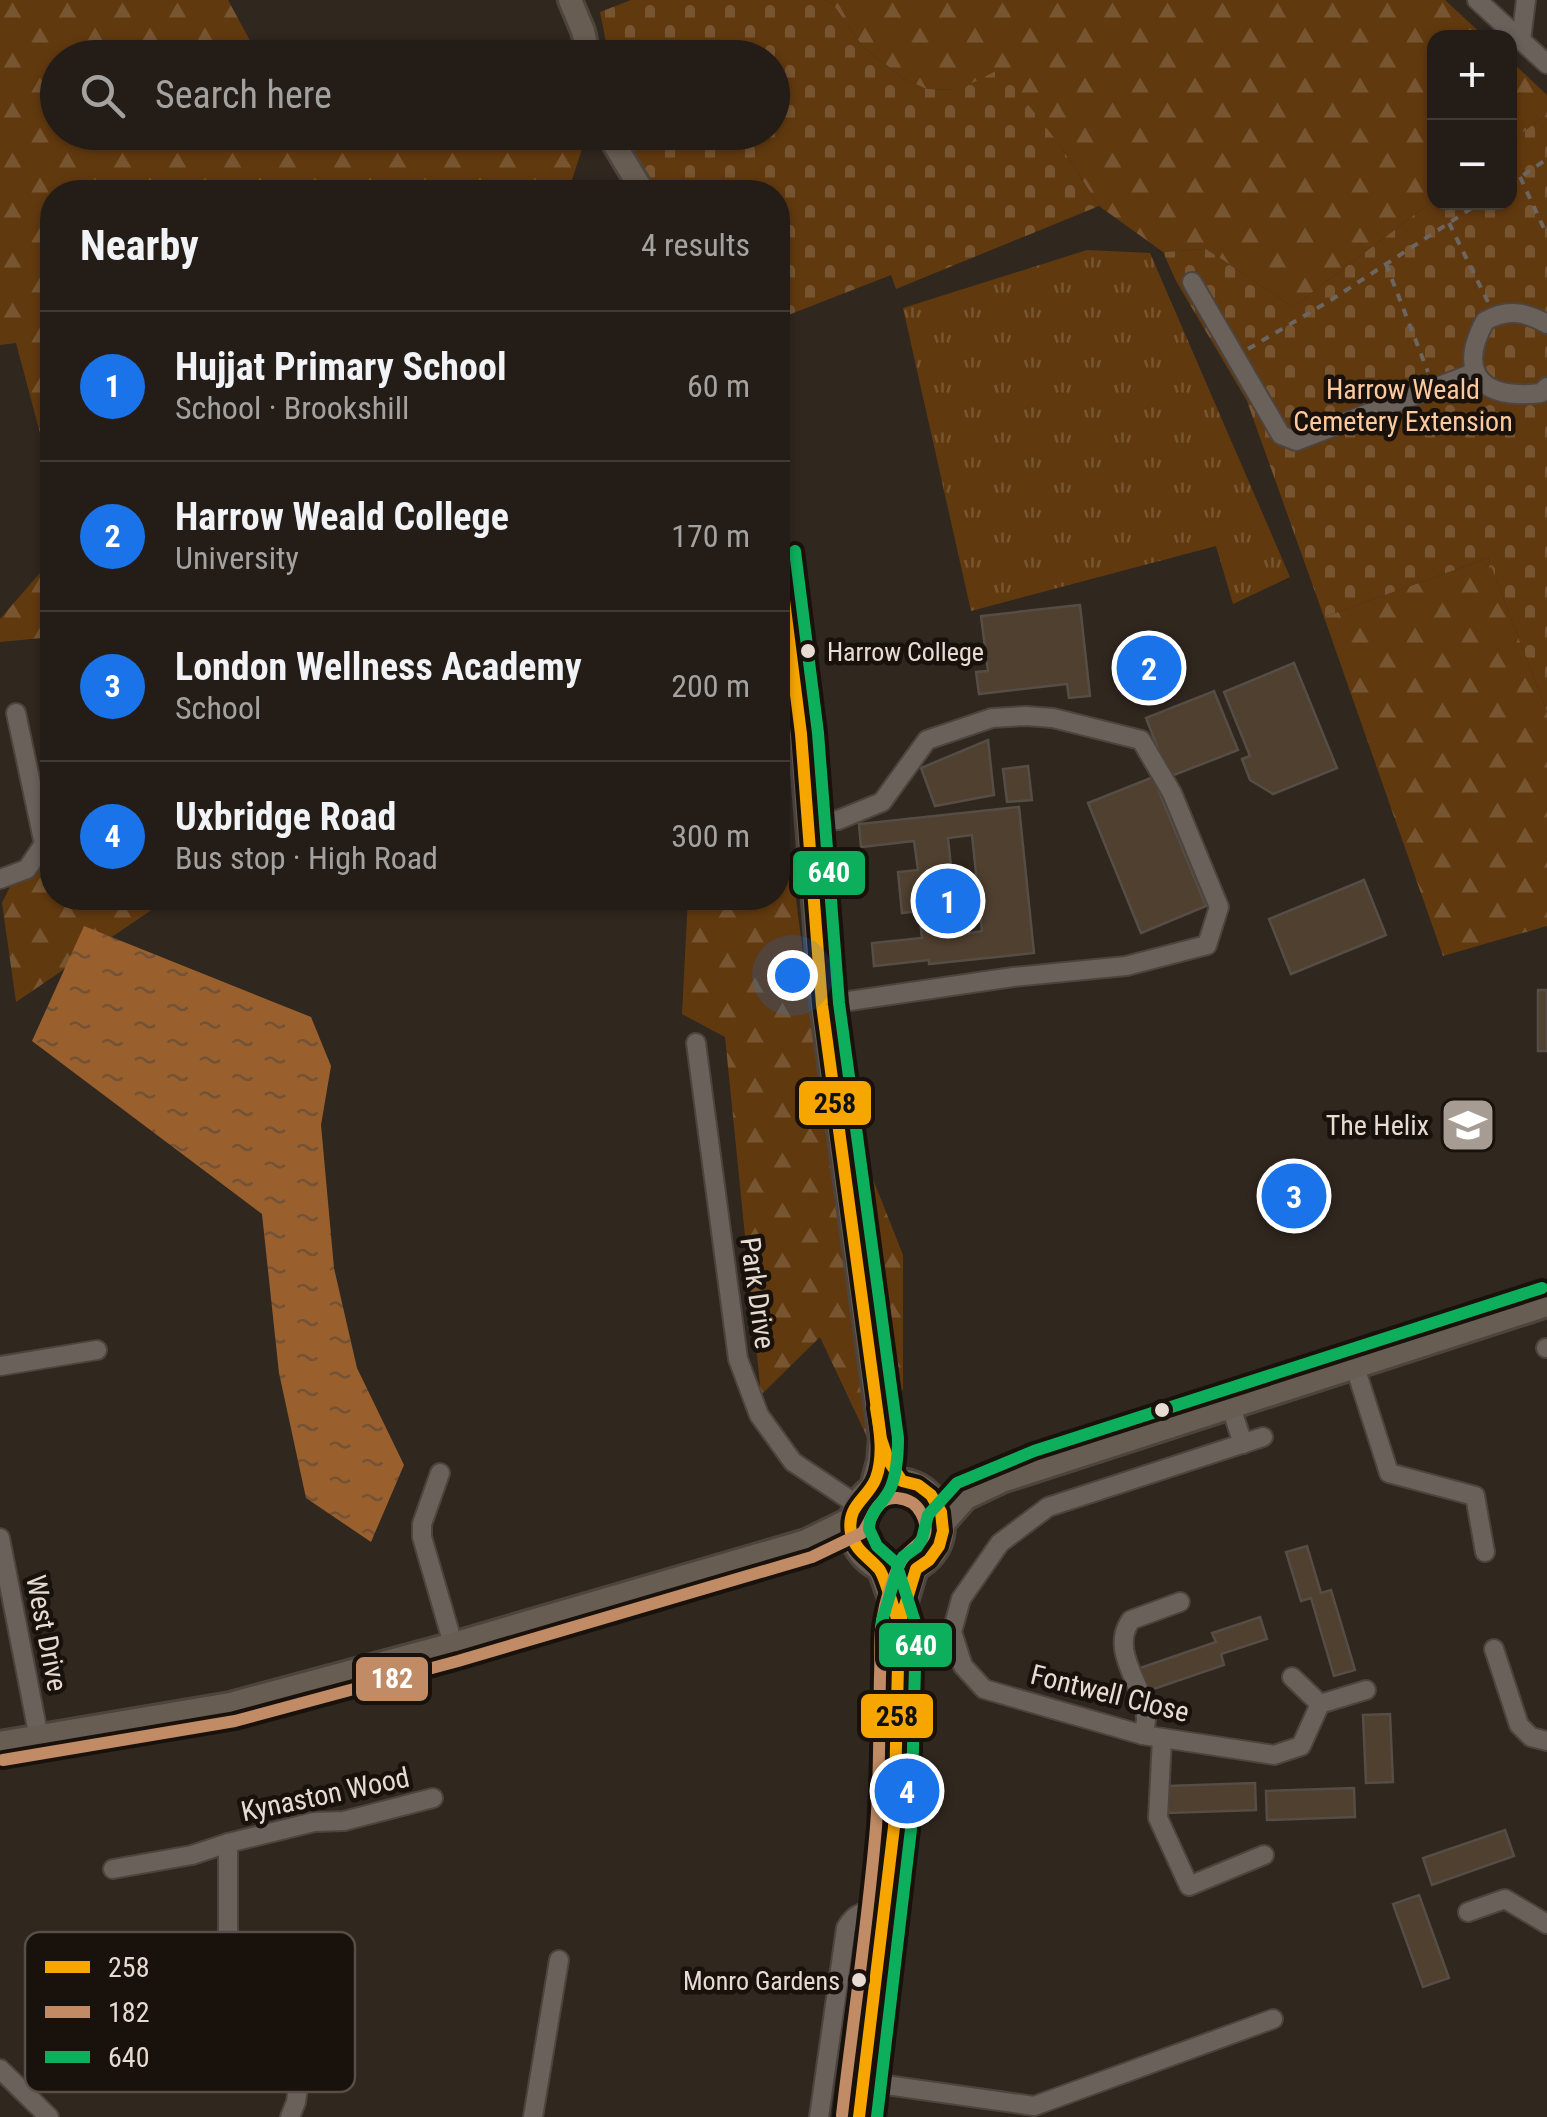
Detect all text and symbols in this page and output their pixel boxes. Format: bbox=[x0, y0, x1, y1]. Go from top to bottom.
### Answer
map controls bbox=[1427, 30, 1517, 210]
button: + bbox=[1427, 30, 1517, 120]
search box bbox=[40, 40, 790, 150]
icon: search bbox=[75, 68, 130, 123]
text: Search here bbox=[155, 73, 332, 117]
button: − bbox=[1427, 120, 1517, 210]
text: Nearby bbox=[80, 221, 199, 270]
text: 4 results bbox=[641, 226, 750, 264]
text: Hujjat Primary School bbox=[175, 345, 506, 389]
text: 1 bbox=[104, 367, 121, 405]
text: 60 m bbox=[687, 367, 750, 405]
park label: Harrow Weald Cemetery Extension bbox=[1293, 373, 1513, 438]
text: School · Brookshill bbox=[175, 389, 409, 427]
text: Harrow Weald College bbox=[175, 495, 509, 539]
text: 2 bbox=[104, 517, 121, 555]
text: 170 m bbox=[671, 517, 750, 555]
text: University bbox=[175, 539, 299, 577]
pin: 2 bbox=[1116, 630, 1182, 706]
place label: Harrow College bbox=[827, 637, 984, 667]
marker: Harrow College bbox=[798, 641, 818, 661]
text: London Wellness Academy bbox=[175, 645, 582, 689]
text: 3 bbox=[104, 667, 121, 705]
text: 200 m bbox=[671, 667, 750, 705]
text: School bbox=[175, 689, 261, 727]
text: Uxbridge Road bbox=[175, 795, 396, 839]
text: 4 bbox=[104, 817, 121, 855]
text: 300 m bbox=[671, 817, 750, 855]
text: Bus stop · High Road bbox=[175, 839, 438, 877]
line badge: 640 bbox=[791, 849, 867, 897]
text: 640 bbox=[808, 856, 850, 889]
pin: 1 bbox=[916, 864, 980, 938]
your location bbox=[767, 950, 818, 1001]
line badge: 258 bbox=[797, 1079, 873, 1127]
text: 258 bbox=[814, 1087, 856, 1120]
school or university icon: The Helix bbox=[1438, 1095, 1498, 1155]
place label: The Helix bbox=[1326, 1109, 1429, 1142]
pin: 3 bbox=[1262, 1158, 1326, 1234]
street label: Park Drive bbox=[733, 1235, 782, 1351]
unlabelled marker bbox=[1152, 1400, 1172, 1420]
street label: West Drive bbox=[19, 1572, 74, 1694]
line badge: 640 bbox=[877, 1621, 954, 1669]
text: 640 bbox=[895, 1629, 937, 1662]
line badge: 182 bbox=[354, 1655, 430, 1703]
street label: Fontwell Close bbox=[1027, 1658, 1192, 1729]
text: 182 bbox=[371, 1662, 413, 1695]
line badge: 258 bbox=[859, 1692, 935, 1740]
text: 258 bbox=[876, 1700, 918, 1733]
pin: 4 bbox=[874, 1754, 940, 1828]
street label: Kynaston Wood bbox=[238, 1761, 412, 1828]
legend bbox=[25, 1932, 355, 2092]
text: 258 bbox=[108, 1951, 149, 1984]
place label: Monro Gardens bbox=[683, 1966, 840, 1996]
marker: Monro Gardens bbox=[849, 1970, 869, 1990]
text: 182 bbox=[108, 1996, 149, 2029]
text: 640 bbox=[108, 2041, 149, 2074]

